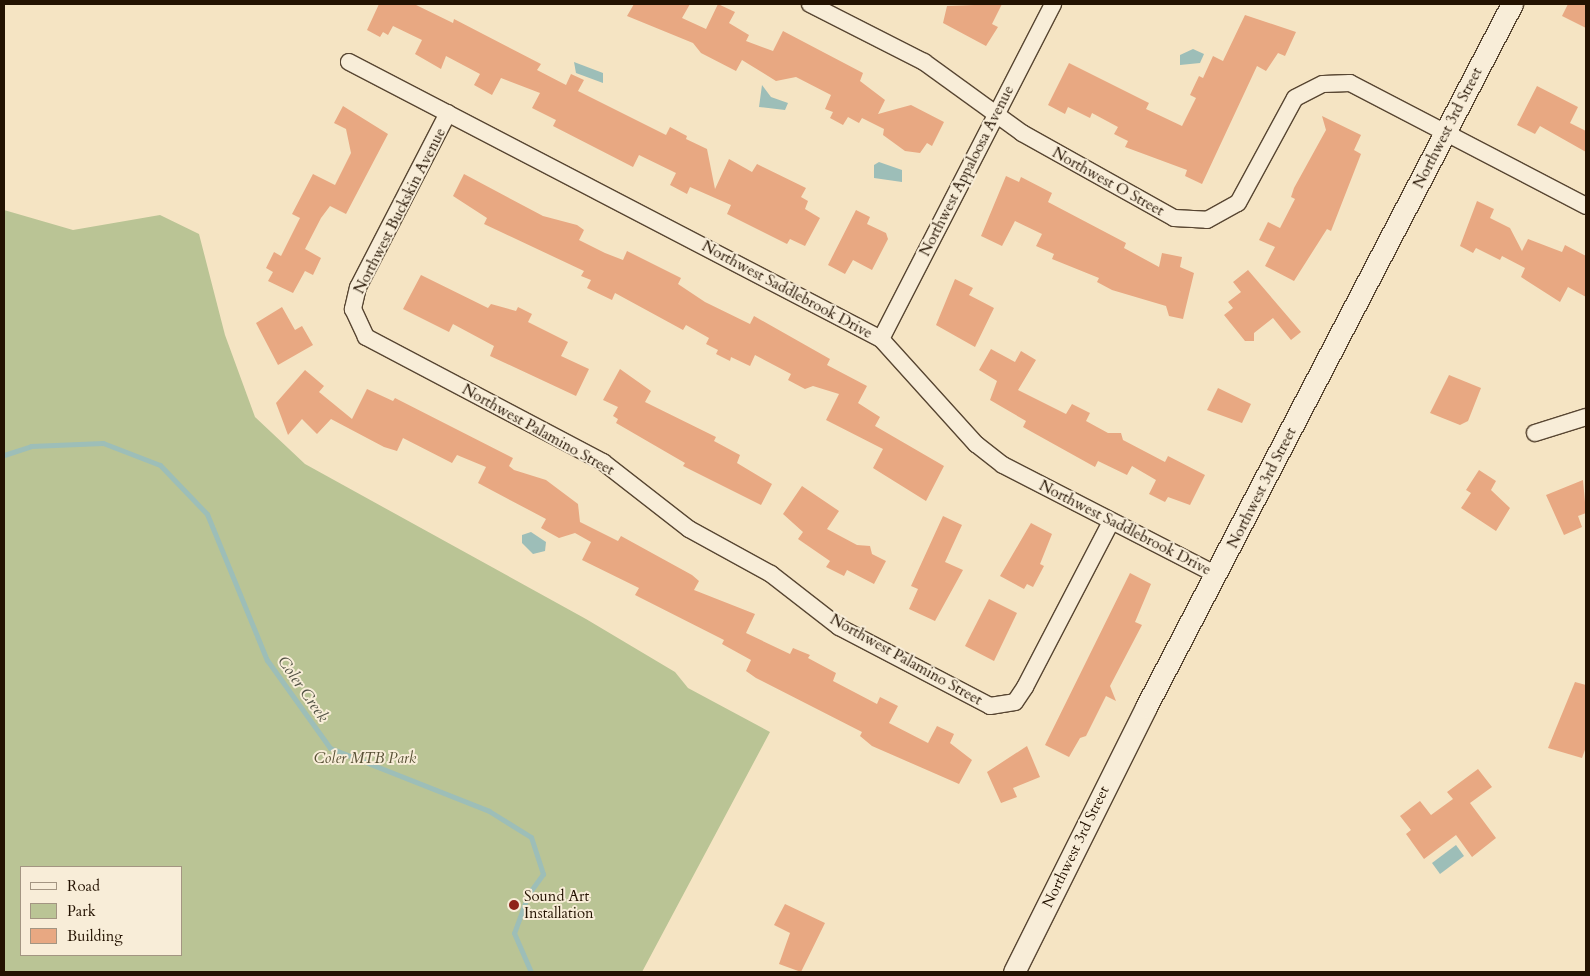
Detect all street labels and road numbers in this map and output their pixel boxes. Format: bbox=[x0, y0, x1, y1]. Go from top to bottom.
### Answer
street label: Northwest 3rd Street bbox=[1410, 65, 1486, 191]
street label: Northwest Appaloosa Avenue bbox=[916, 83, 1018, 259]
street label: Northwest Buckskin Avenue bbox=[350, 125, 450, 297]
street label: Northwest O Street bbox=[1049, 144, 1167, 220]
street label: Northwest Saddlebrook Drive bbox=[699, 237, 875, 343]
street label: Northwest Palamino Street bbox=[459, 381, 617, 479]
street label: Northwest 3rd Street bbox=[1224, 425, 1300, 551]
street label: Northwest Saddlebrook Drive bbox=[1036, 477, 1214, 579]
street label: Northwest Palamino Street bbox=[827, 611, 985, 709]
street label: Northwest 3rd Street bbox=[1039, 783, 1113, 911]

